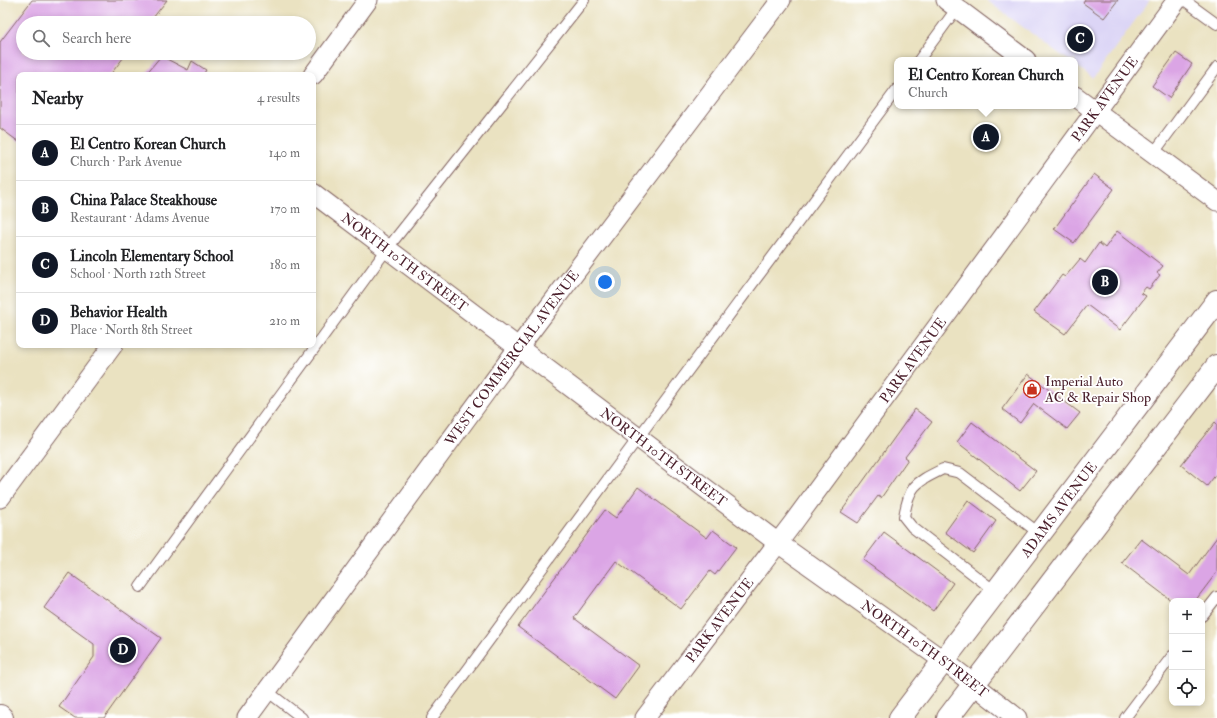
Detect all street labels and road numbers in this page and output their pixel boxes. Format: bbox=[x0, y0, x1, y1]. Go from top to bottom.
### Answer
street label: PARK AVENUE bbox=[1068, 53, 1142, 145]
street label: NORTH 10TH STREET bbox=[338, 209, 472, 316]
street label: WEST COMMERCIAL AVENUE bbox=[441, 267, 583, 450]
street label: PARK AVENUE bbox=[876, 314, 950, 406]
street label: NORTH 10TH STREET bbox=[597, 404, 731, 511]
street label: ADAMS AVENUE bbox=[1017, 459, 1101, 562]
street label: PARK AVENUE bbox=[682, 575, 757, 666]
street label: NORTH 10TH STREET bbox=[858, 597, 992, 702]

